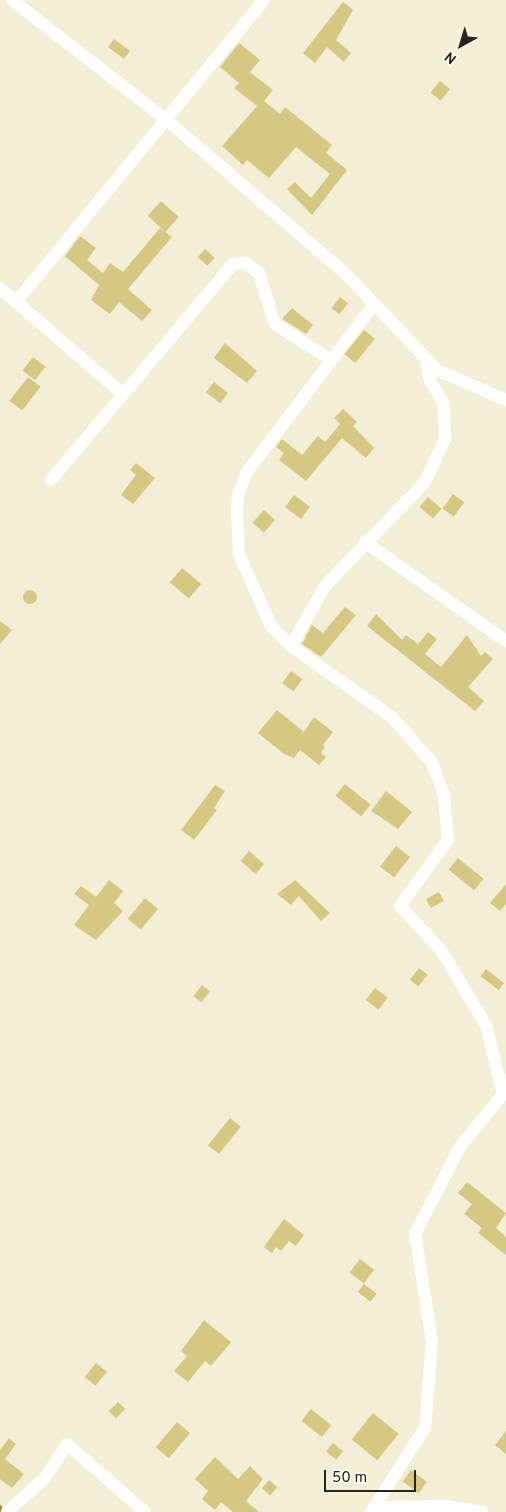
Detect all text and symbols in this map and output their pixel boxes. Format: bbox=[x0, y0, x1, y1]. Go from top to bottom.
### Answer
north arrow bbox=[436, 20, 486, 70]
text: N bbox=[442, 47, 461, 67]
scale bar bbox=[326, 1460, 418, 1492]
text: 50 m bbox=[332, 1469, 367, 1488]

